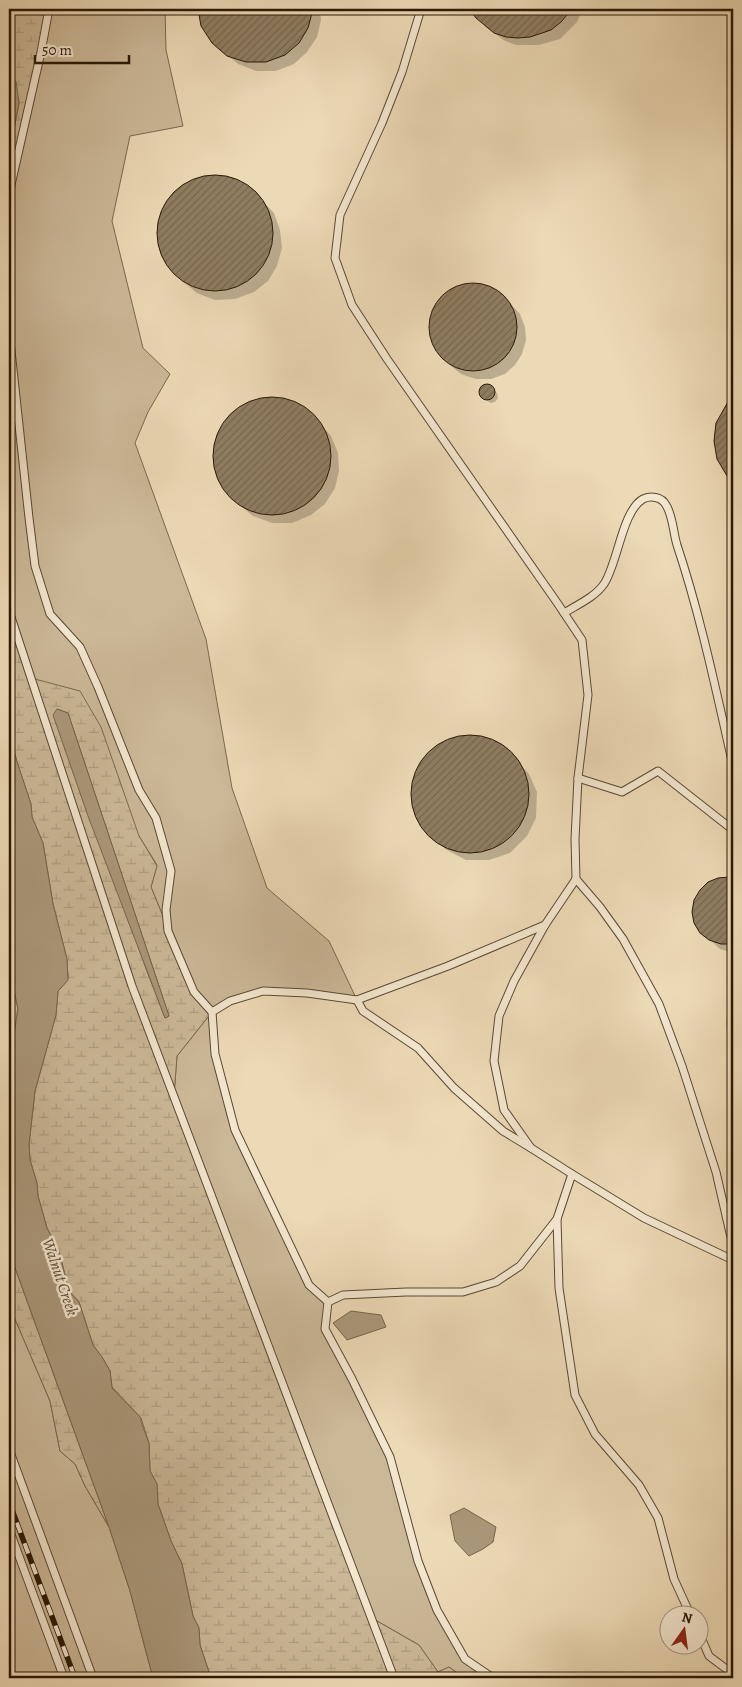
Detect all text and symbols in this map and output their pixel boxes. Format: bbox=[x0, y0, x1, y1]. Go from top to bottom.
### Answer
scale bar bbox=[35, 32, 129, 64]
text: 50 m bbox=[42, 40, 72, 60]
water label: Walnut Creek bbox=[36, 1235, 84, 1319]
north arrow bbox=[660, 1604, 710, 1654]
text: N bbox=[680, 1607, 694, 1628]

